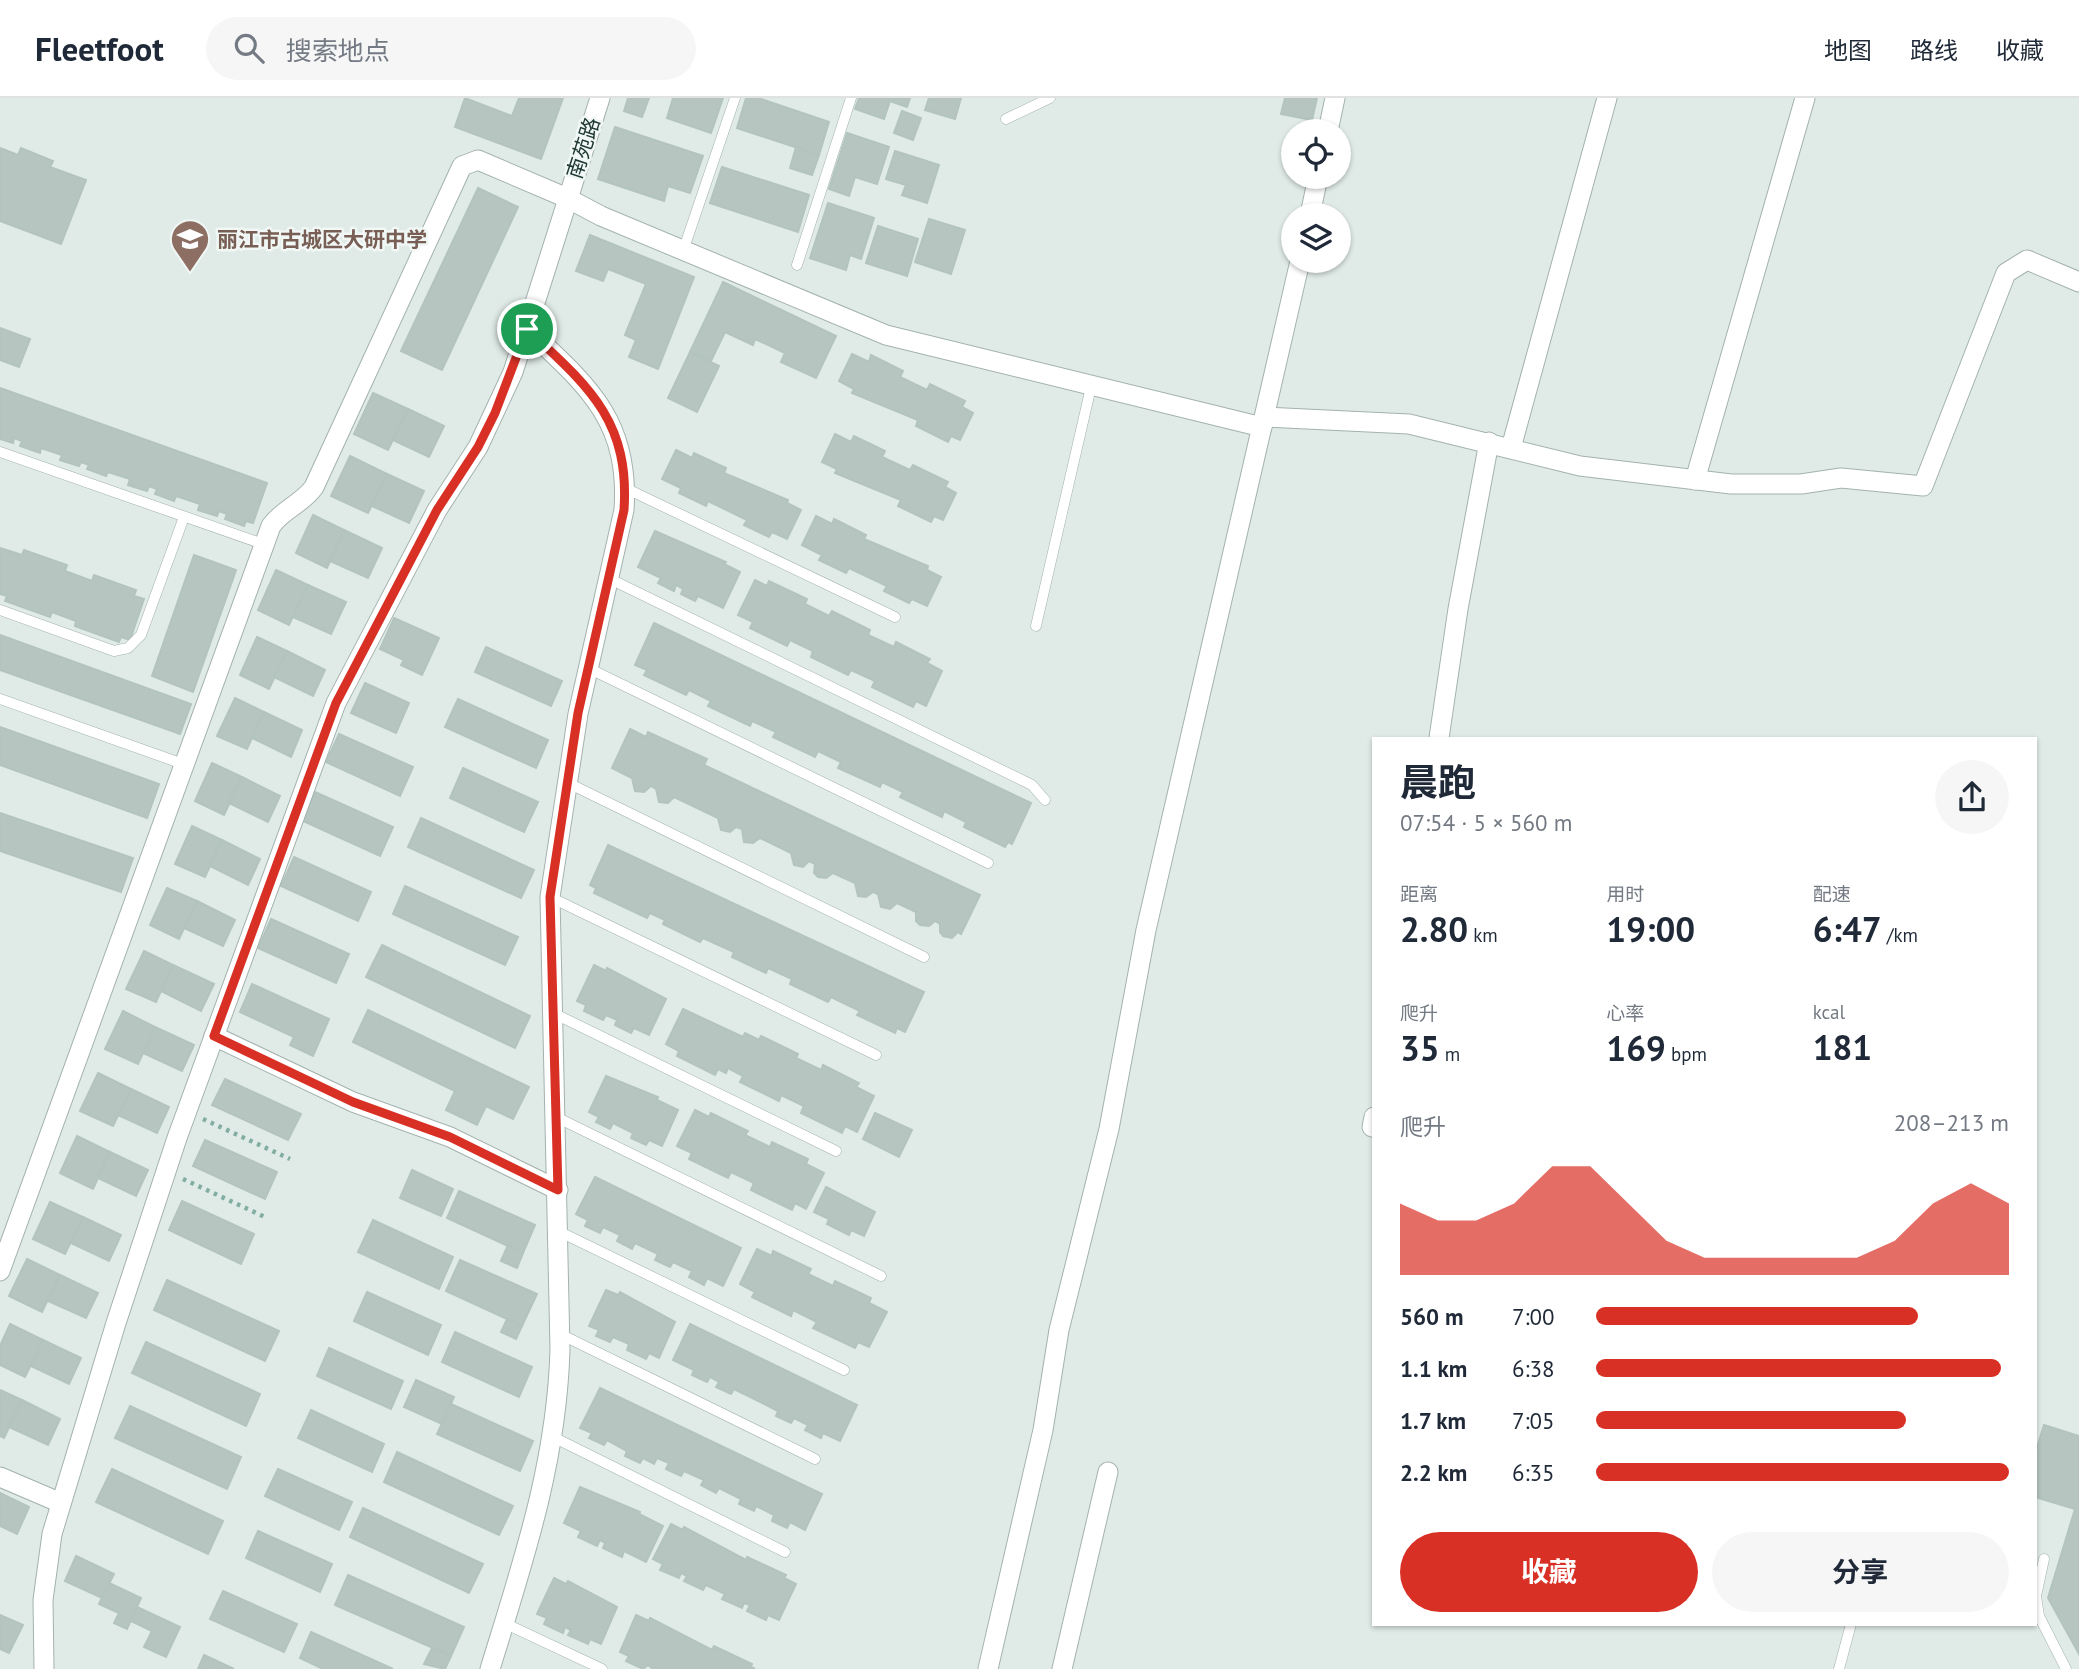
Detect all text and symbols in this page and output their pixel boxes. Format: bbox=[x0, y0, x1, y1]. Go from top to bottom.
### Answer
search box bbox=[206, 17, 696, 80]
text: Fleetfoot bbox=[35, 27, 164, 70]
icon: search bbox=[230, 29, 268, 67]
text: 搜索地点 bbox=[286, 34, 390, 67]
text: 地图 bbox=[1824, 35, 1872, 66]
text: 路线 bbox=[1910, 35, 1958, 66]
text: 收藏 bbox=[1996, 35, 2044, 66]
street label: 南苑路 bbox=[560, 114, 606, 182]
map controls bbox=[1281, 119, 1351, 273]
button: locate bbox=[1281, 119, 1351, 189]
button: layers bbox=[1281, 203, 1351, 273]
school or university icon: 丽江市古城区大研中学 bbox=[169, 218, 211, 273]
place label: 丽江市古城区大研中学 bbox=[217, 226, 427, 253]
pin bbox=[497, 299, 557, 359]
icon: arrive bbox=[508, 310, 546, 348]
text: 晨跑 bbox=[1400, 757, 1476, 806]
button: share bbox=[1935, 760, 2009, 834]
text: 07:54 · 5 × 560 m bbox=[1400, 808, 1572, 837]
text: 距离 bbox=[1400, 882, 1438, 906]
text: 用时 bbox=[1606, 882, 1644, 906]
text: 配速 bbox=[1813, 882, 1851, 906]
text: 2.80 bbox=[1400, 906, 1468, 952]
text: 19:00 bbox=[1606, 906, 1695, 952]
text: 6:47 bbox=[1813, 906, 1882, 952]
text: km bbox=[1468, 923, 1498, 947]
text: /km bbox=[1882, 923, 1918, 947]
text: kcal bbox=[1813, 1000, 1845, 1024]
text: 爬升 bbox=[1400, 1001, 1438, 1025]
text: 心率 bbox=[1606, 1001, 1644, 1025]
text: 181 bbox=[1813, 1024, 1872, 1070]
text: 35 bbox=[1400, 1025, 1440, 1071]
text: 169 bbox=[1606, 1025, 1666, 1071]
text: m bbox=[1440, 1042, 1460, 1066]
text: bpm bbox=[1666, 1042, 1707, 1066]
text: 208–213 m bbox=[1894, 1108, 2009, 1137]
text: 爬升 bbox=[1400, 1112, 1446, 1141]
text: 560 m bbox=[1400, 1302, 1463, 1331]
text: 7:00 bbox=[1512, 1302, 1555, 1331]
text: 1.1 km bbox=[1400, 1354, 1467, 1383]
text: 6:38 bbox=[1512, 1354, 1555, 1383]
text: 1.7 km bbox=[1400, 1406, 1466, 1435]
text: 7:05 bbox=[1512, 1406, 1555, 1435]
text: 2.2 km bbox=[1400, 1458, 1467, 1487]
text: 6:35 bbox=[1512, 1458, 1555, 1487]
button: 收藏 bbox=[1400, 1532, 1698, 1612]
button: 分享 bbox=[1712, 1532, 2009, 1612]

